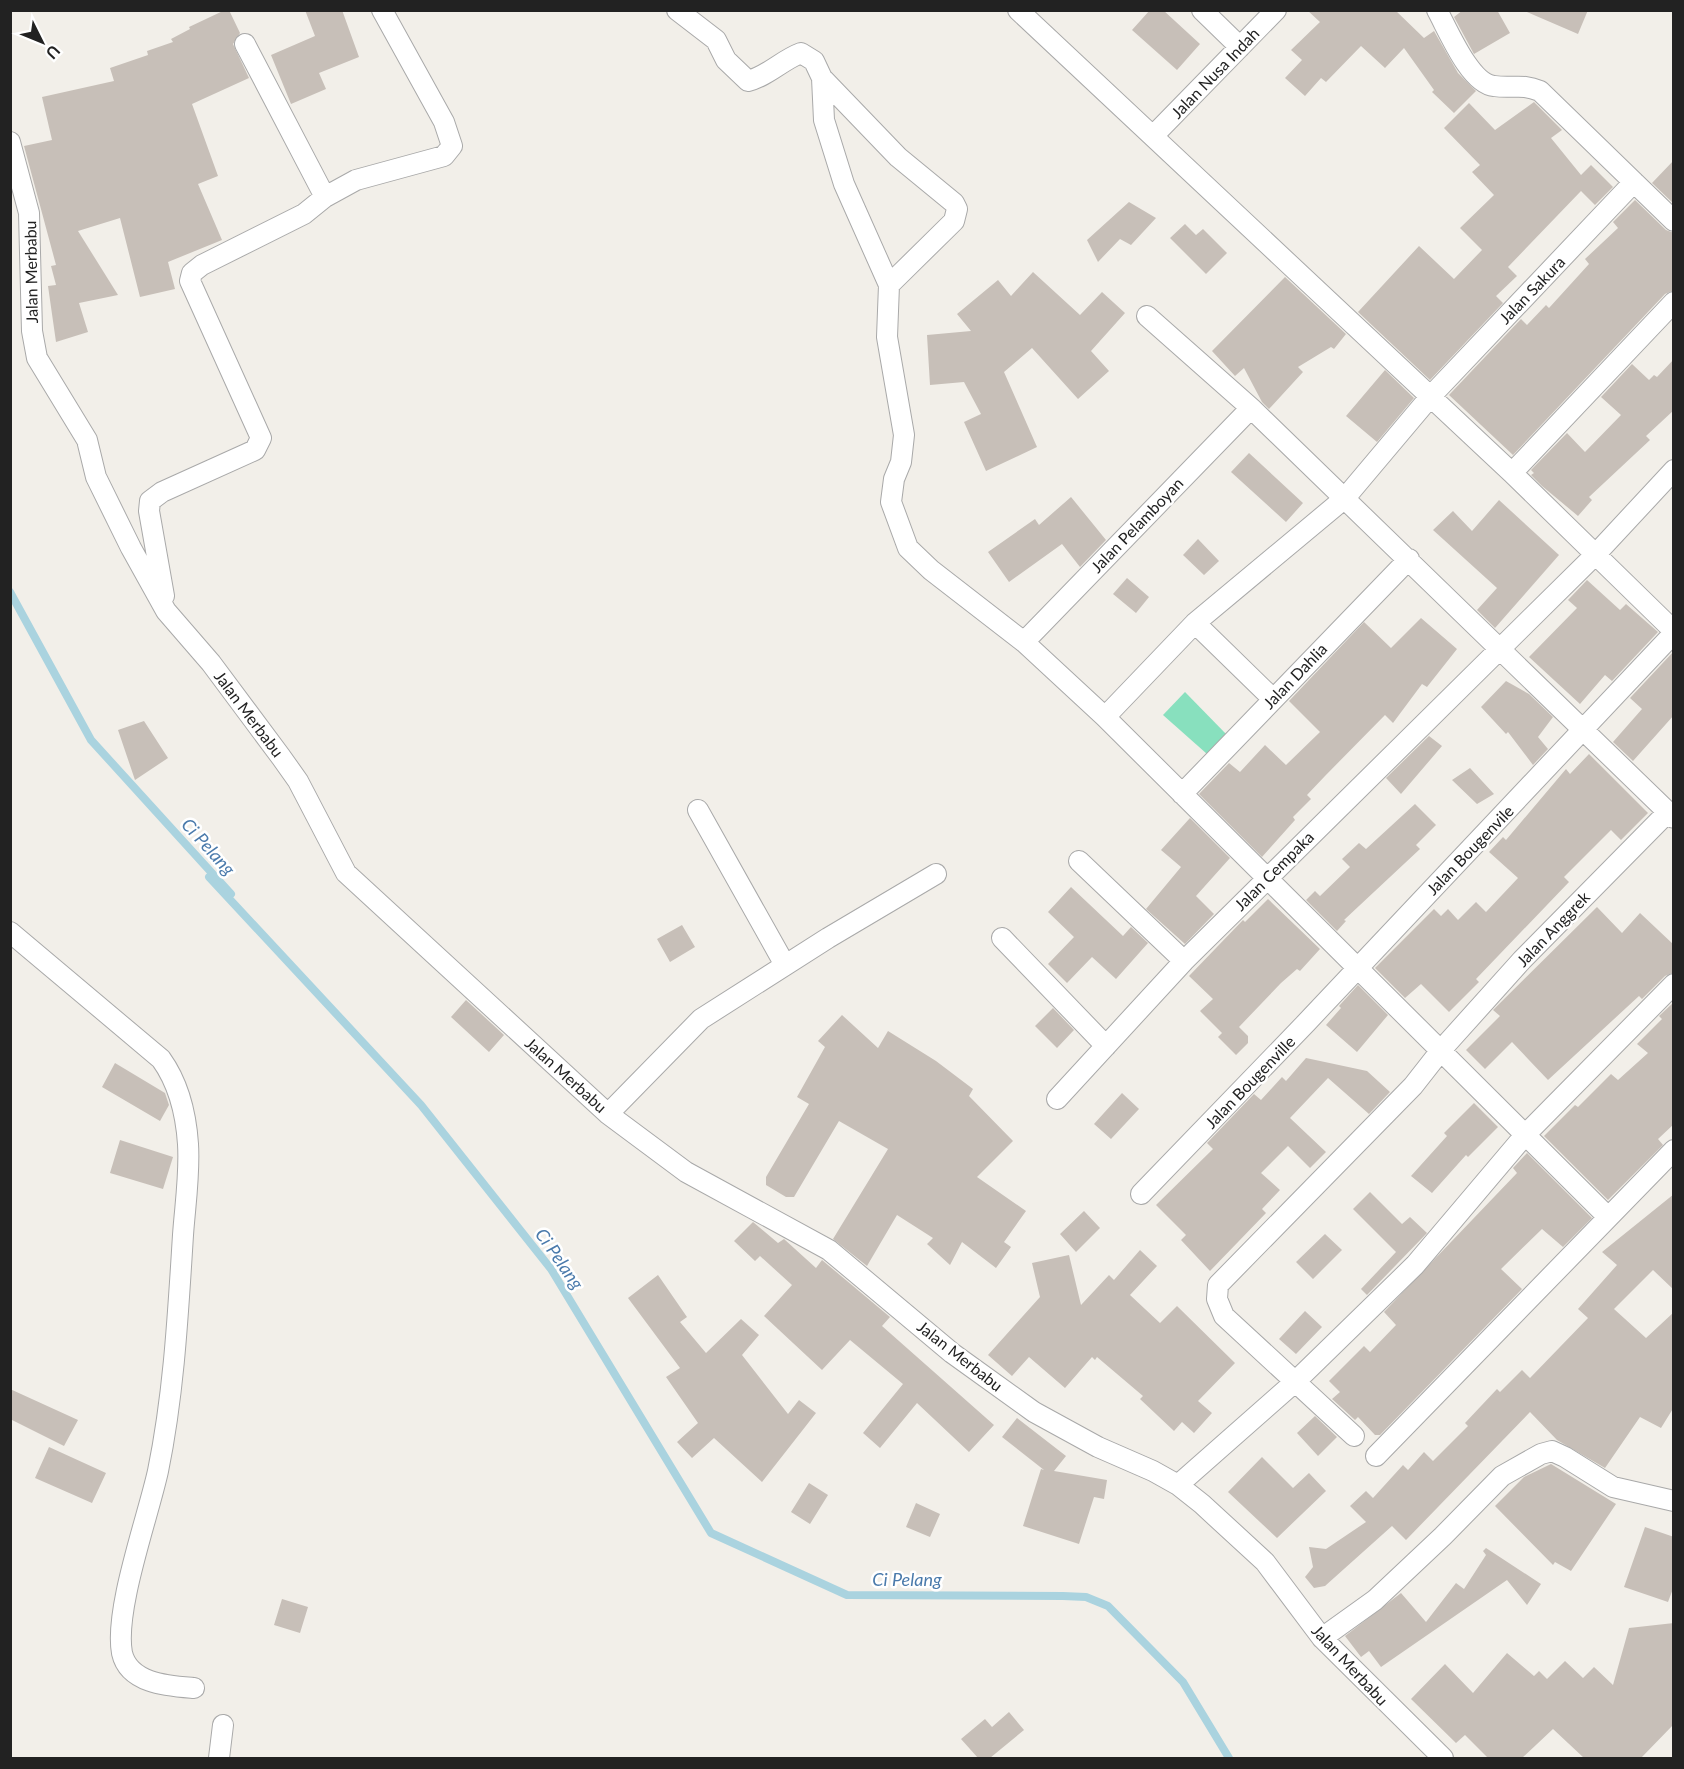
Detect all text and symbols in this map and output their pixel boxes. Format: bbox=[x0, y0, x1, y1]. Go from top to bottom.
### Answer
north arrow bbox=[12, 12, 72, 72]
street label: Jalan Nusa Indah bbox=[1167, 24, 1263, 122]
text: U bbox=[42, 42, 64, 63]
street label: Jalan Merbabu bbox=[20, 220, 41, 324]
street label: Jalan Sakura bbox=[1495, 252, 1568, 327]
street label: Jalan Pelamboyan bbox=[1087, 473, 1187, 576]
street label: Jalan Dahlia bbox=[1259, 639, 1330, 712]
street label: Jalan Merbabu bbox=[211, 667, 288, 760]
street label: Jalan Bougenvile bbox=[1422, 801, 1517, 898]
water label: Ci Pelang bbox=[177, 813, 240, 880]
street label: Jalan Cempaka bbox=[1230, 827, 1317, 914]
street label: Jalan Anggrek bbox=[1512, 887, 1594, 970]
street label: Jalan Bougenville bbox=[1201, 1032, 1298, 1132]
street label: Jalan Merbabu bbox=[522, 1033, 611, 1116]
water label: Ci Pelang bbox=[531, 1224, 589, 1293]
street label: Jalan Merbabu bbox=[914, 1316, 1007, 1395]
water label: Ci Pelang bbox=[872, 1568, 942, 1590]
street label: Jalan Merbabu bbox=[1308, 1621, 1392, 1709]

